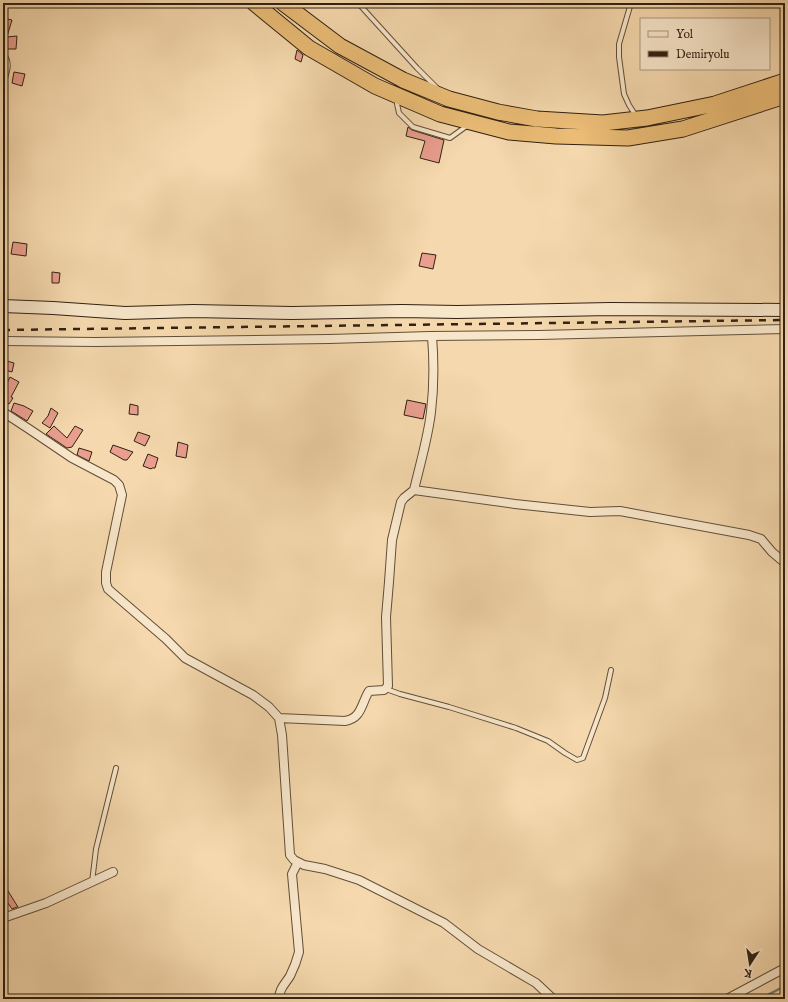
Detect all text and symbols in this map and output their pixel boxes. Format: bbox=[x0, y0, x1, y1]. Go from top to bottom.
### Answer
legend bbox=[640, 18, 770, 70]
text: Yol bbox=[676, 27, 694, 42]
text: Demiryolu bbox=[676, 47, 730, 62]
north arrow bbox=[730, 944, 770, 984]
text: K bbox=[742, 965, 753, 980]

